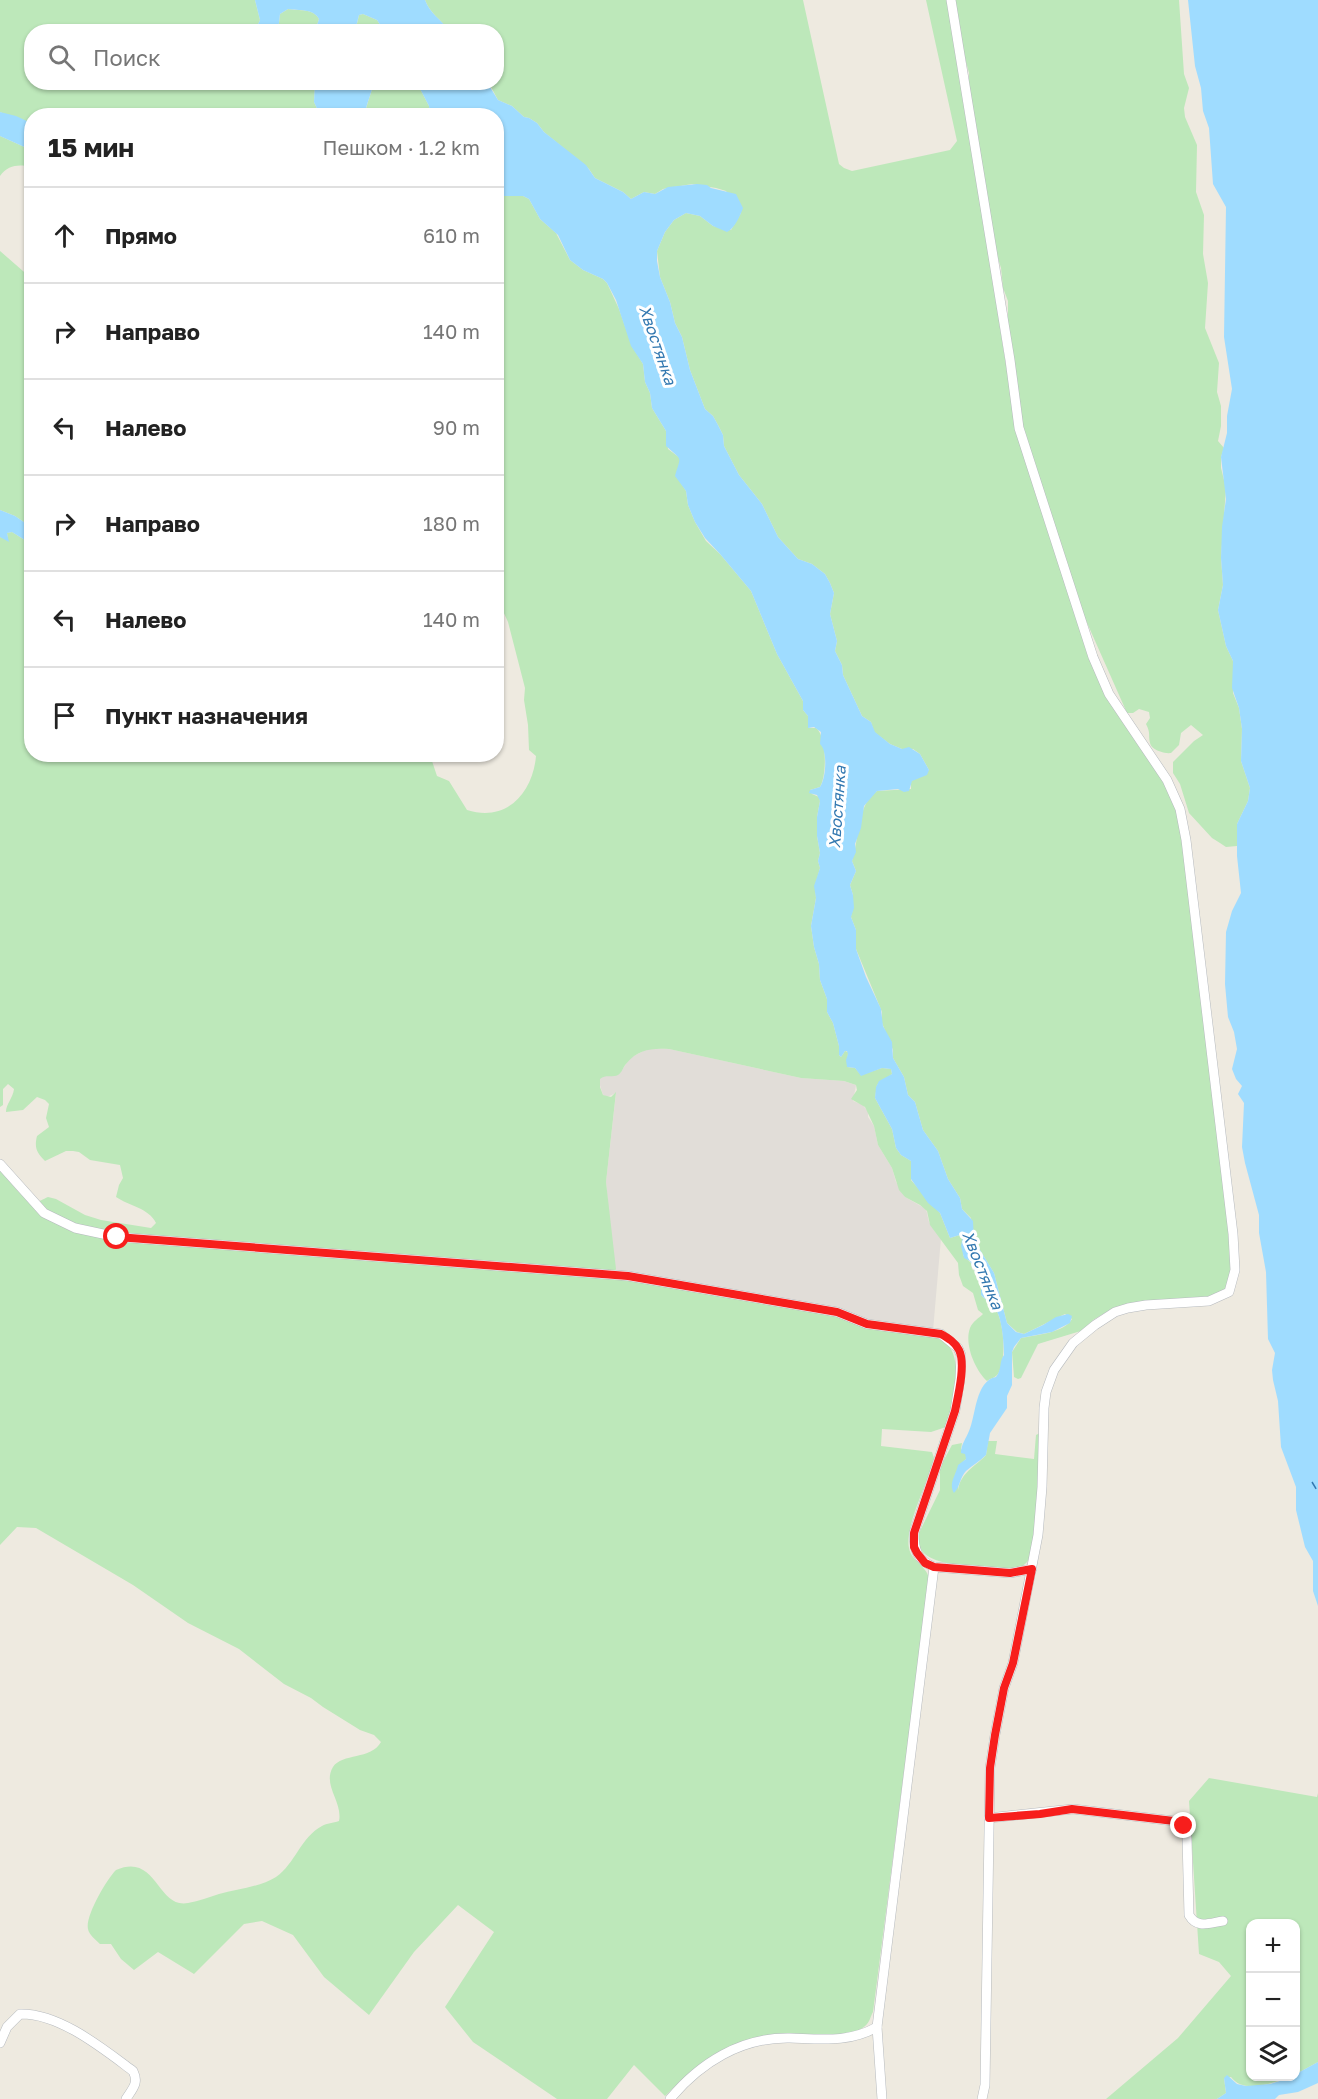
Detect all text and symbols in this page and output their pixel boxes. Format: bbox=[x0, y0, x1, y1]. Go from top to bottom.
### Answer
search box bbox=[24, 24, 504, 90]
icon: search bbox=[45, 41, 78, 74]
text: Поиск bbox=[93, 44, 161, 71]
text: 15 мин bbox=[48, 132, 134, 163]
text: Пешком · 1.2 km bbox=[322, 135, 480, 159]
icon: ahead bbox=[48, 219, 81, 252]
text: Прямо bbox=[105, 222, 177, 249]
text: 610 m bbox=[423, 223, 480, 247]
water label: Хвостянка bbox=[635, 303, 681, 388]
icon: right bbox=[48, 315, 81, 348]
text: Направо bbox=[105, 318, 200, 345]
text: 140 m bbox=[423, 319, 480, 343]
icon: left bbox=[48, 411, 81, 444]
text: Налево bbox=[105, 414, 187, 441]
text: 90 m bbox=[433, 415, 480, 439]
icon: right bbox=[48, 507, 81, 540]
text: Направо bbox=[105, 510, 200, 537]
text: 180 m bbox=[423, 511, 480, 535]
icon: left bbox=[48, 603, 81, 636]
text: Налево bbox=[105, 606, 187, 633]
text: 140 m bbox=[423, 607, 480, 631]
icon: arrive bbox=[48, 699, 81, 732]
text: Пункт назначения bbox=[105, 702, 308, 729]
water label: Хвостянка bbox=[824, 764, 850, 849]
route start bbox=[103, 1223, 129, 1249]
water label: Хвостянка bbox=[958, 1228, 1008, 1313]
route end bbox=[1170, 1812, 1196, 1838]
map controls bbox=[1246, 1919, 1300, 2081]
button: + bbox=[1246, 1919, 1300, 1973]
button: − bbox=[1246, 1973, 1300, 2027]
button: layers bbox=[1246, 2027, 1300, 2081]

